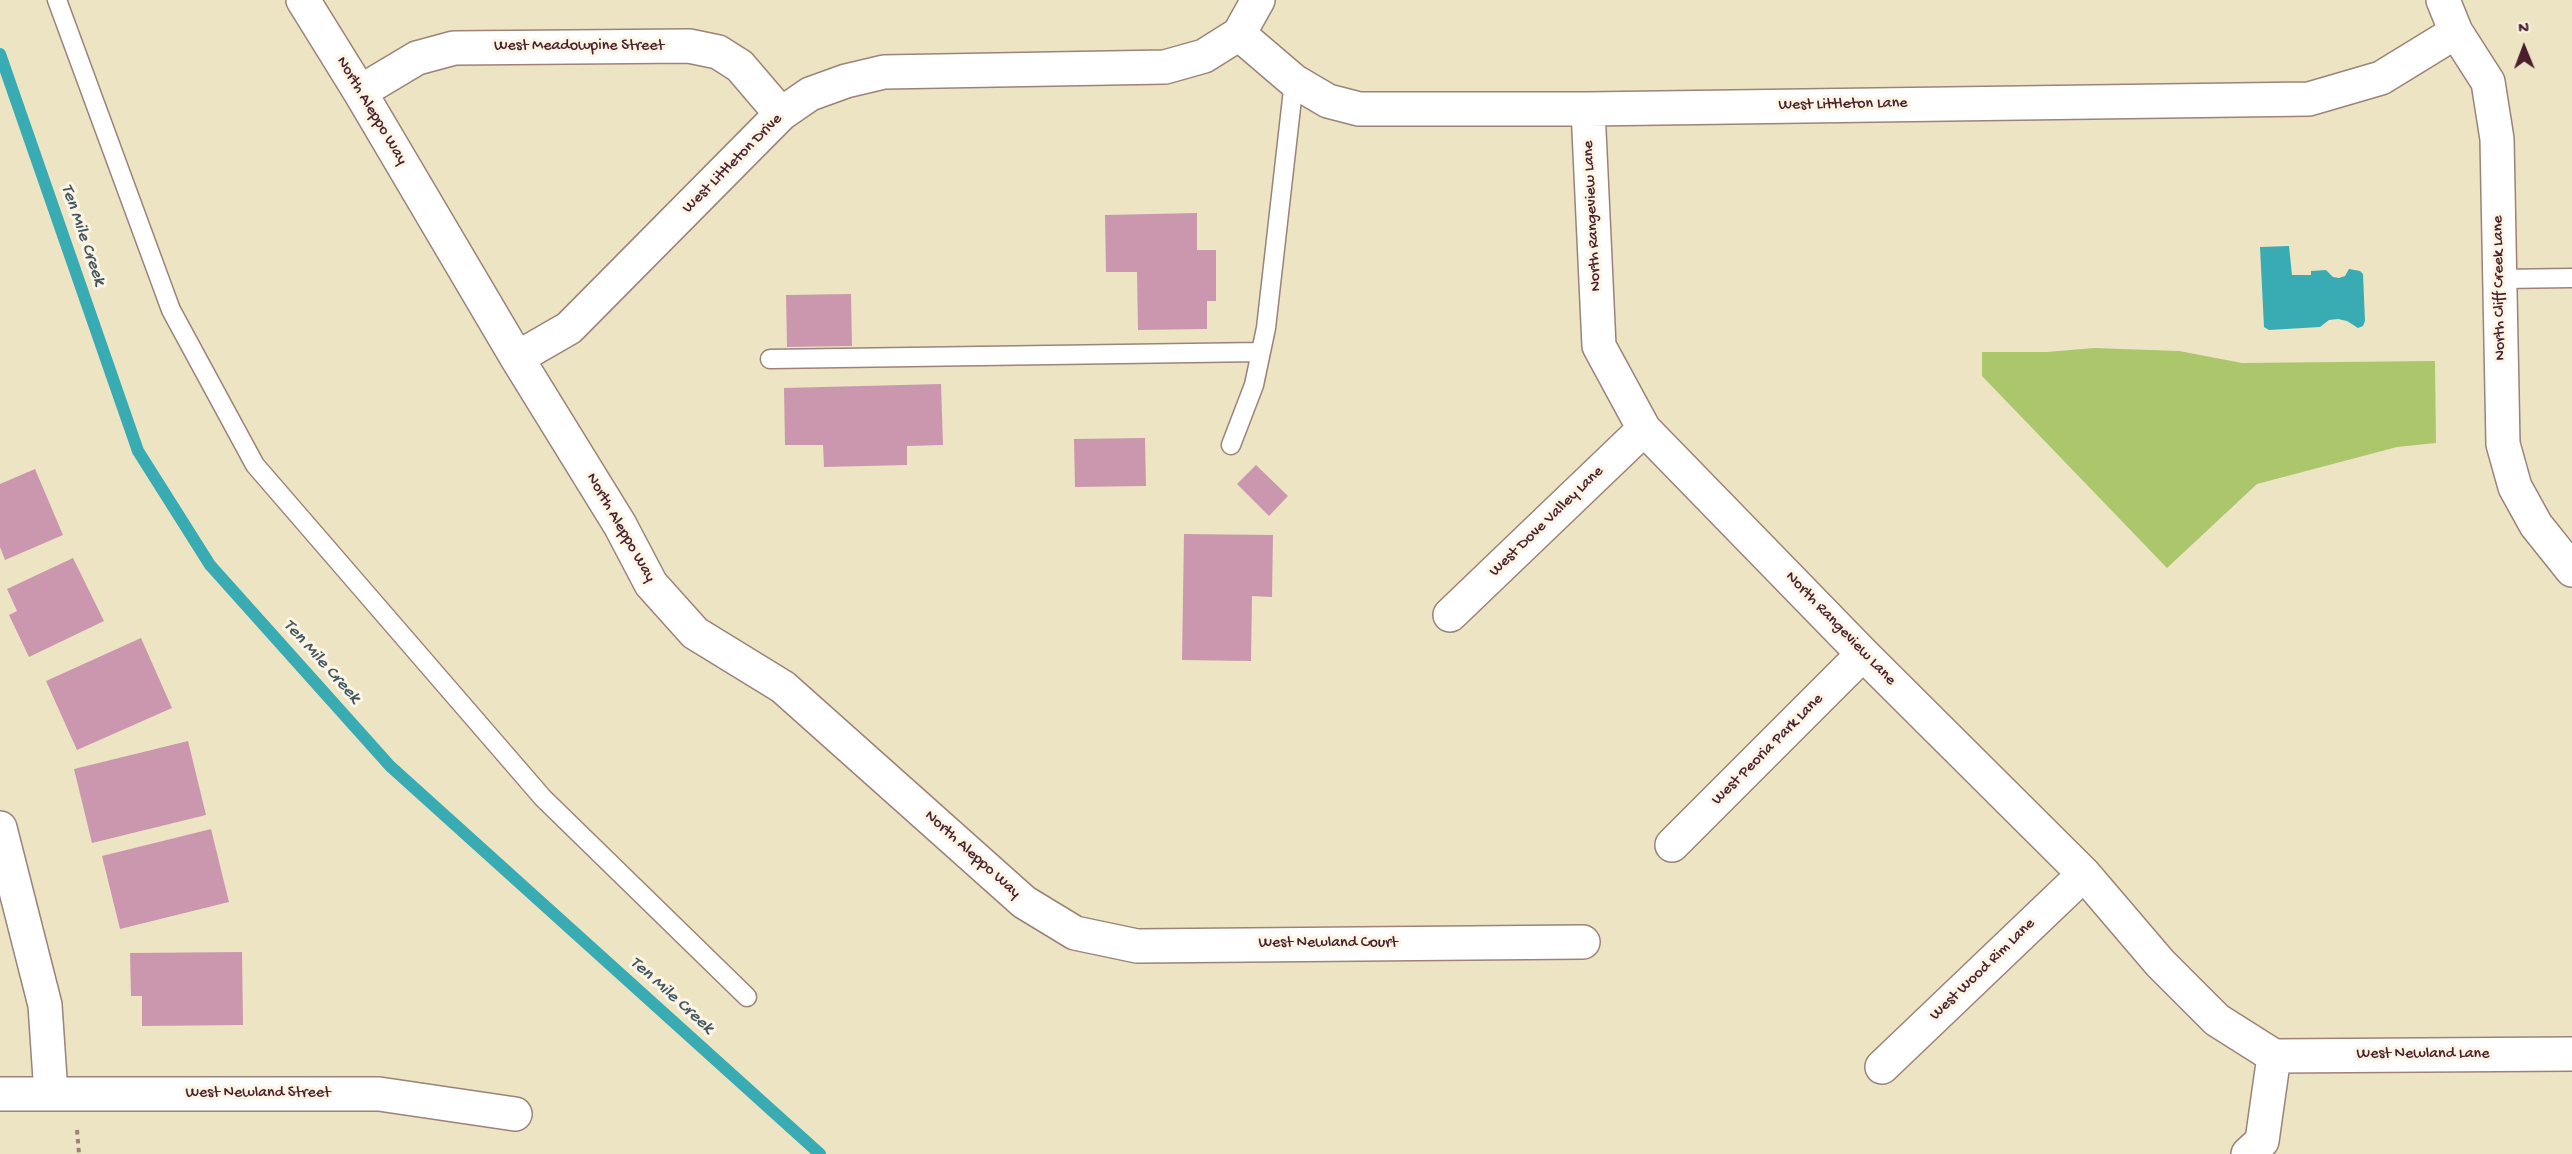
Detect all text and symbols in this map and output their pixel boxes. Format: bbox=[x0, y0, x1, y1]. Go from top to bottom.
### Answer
north arrow bbox=[2494, 18, 2554, 78]
text: N bbox=[2518, 20, 2529, 39]
street label: West Meadowpine Street bbox=[494, 37, 664, 57]
street label: North Aleppo Way bbox=[331, 53, 411, 169]
street label: West Littleton Lane bbox=[1778, 94, 1908, 116]
street label: West Littleton Drive bbox=[679, 110, 787, 218]
street label: North Rangeview Lane bbox=[1579, 140, 1607, 292]
water label: Ten Mile Creek bbox=[55, 182, 109, 288]
street label: North Cliff Creek Lane bbox=[2489, 215, 2511, 361]
street label: West Dove Valley Lane bbox=[1486, 463, 1608, 581]
street label: North Aleppo Way bbox=[581, 470, 659, 586]
street label: North Rangeview Lane bbox=[1781, 568, 1899, 690]
water label: Ten Mile Creek bbox=[278, 616, 364, 708]
street label: West Peoria Park Lane bbox=[1708, 690, 1828, 810]
street label: North Aleppo Way bbox=[920, 807, 1024, 903]
street label: West Wood Rim Lane bbox=[1926, 915, 2040, 1025]
street label: West Newland Court bbox=[1258, 934, 1398, 954]
water label: Ten Mile Creek bbox=[625, 953, 717, 1039]
street label: West Newland Lane bbox=[2357, 1045, 2489, 1065]
street label: West Newland Street bbox=[185, 1084, 331, 1104]

